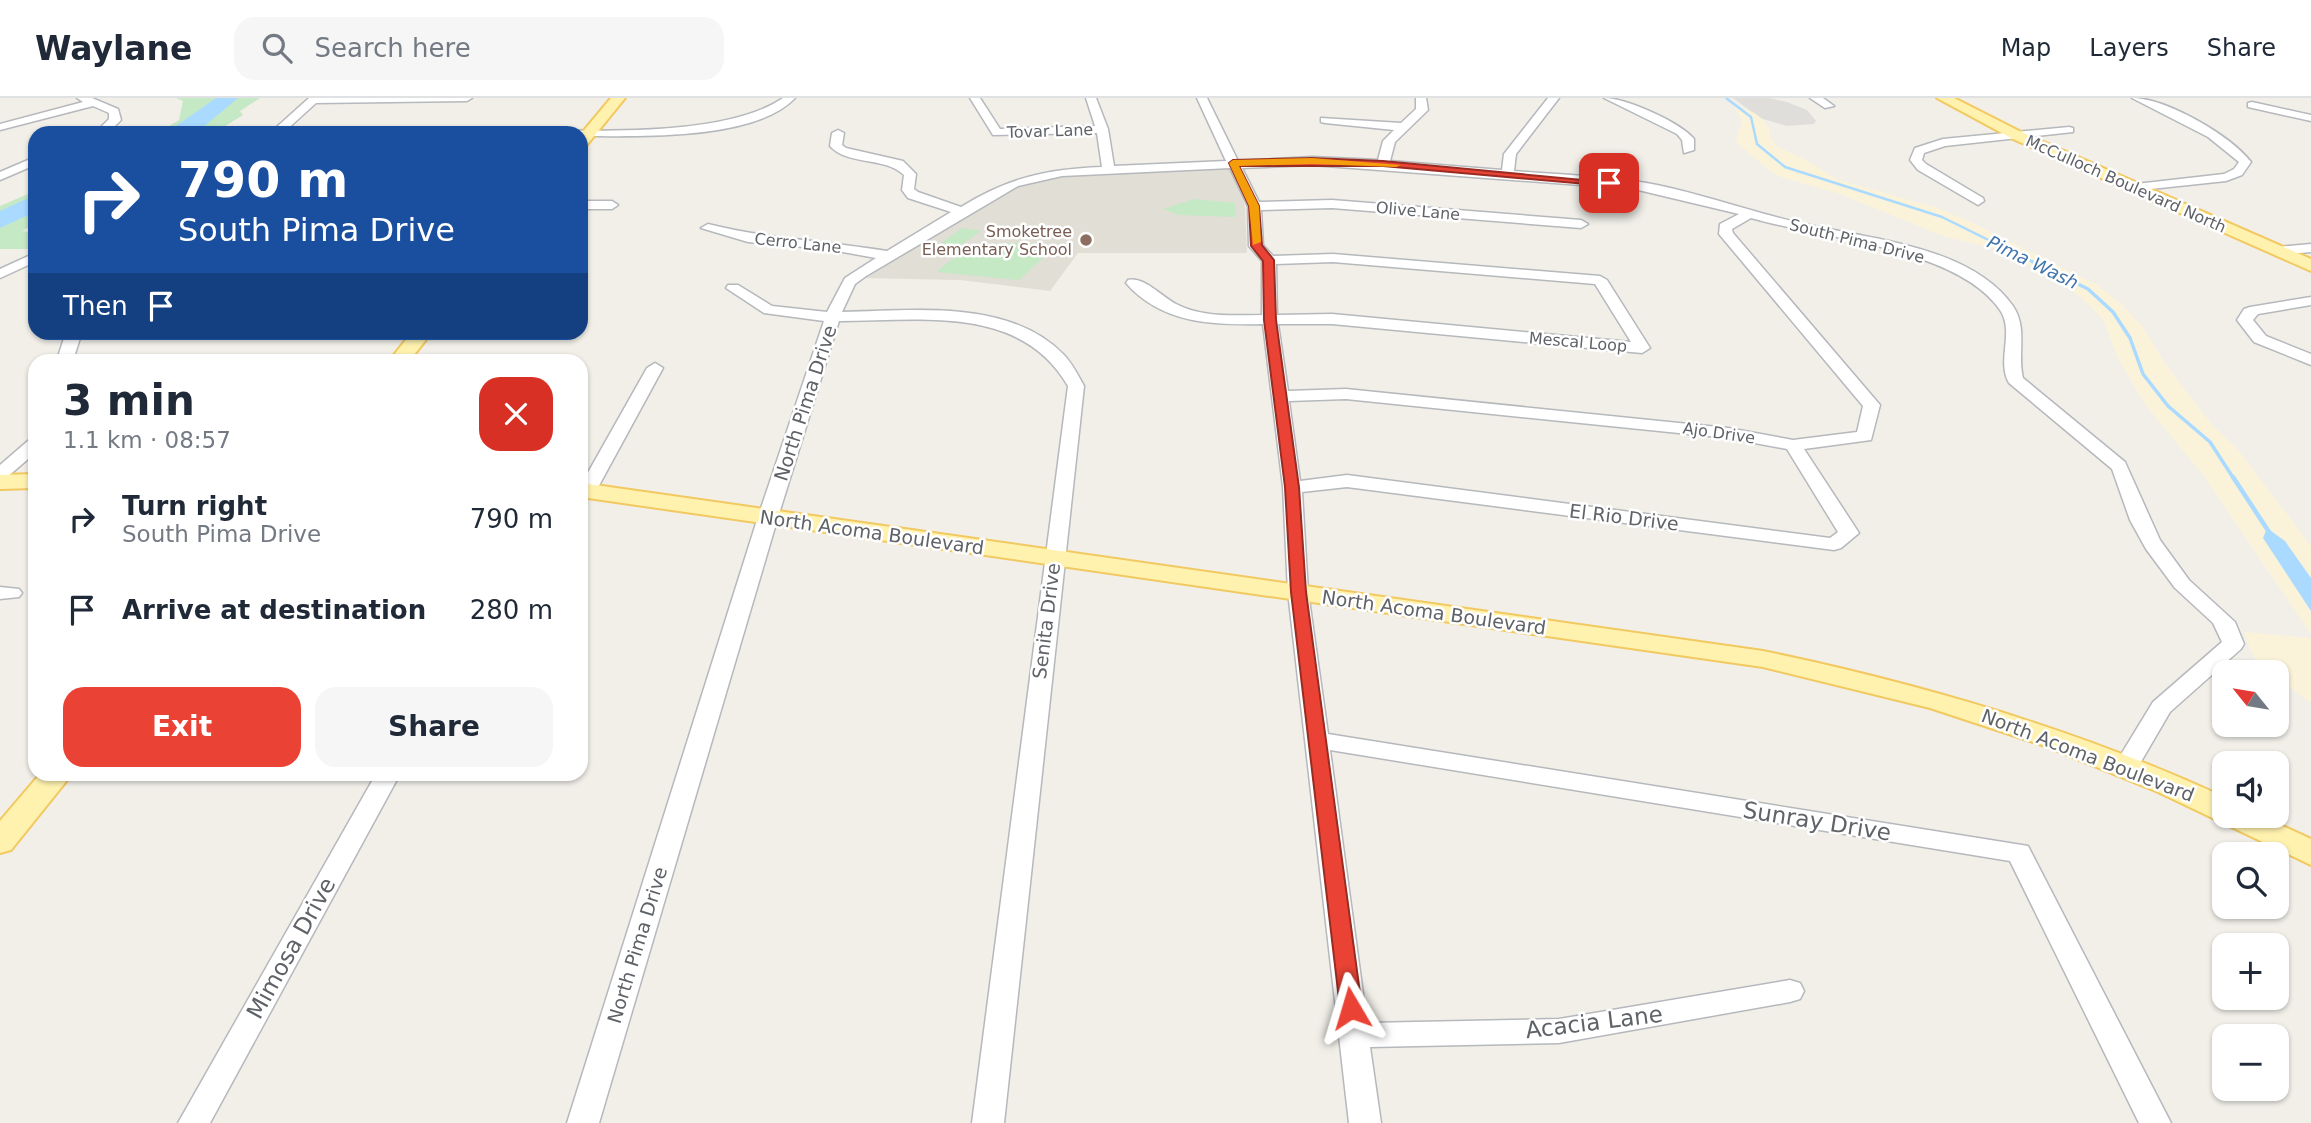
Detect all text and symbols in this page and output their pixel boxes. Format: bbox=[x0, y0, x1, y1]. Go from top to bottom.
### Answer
search box bbox=[234, 17, 724, 80]
text: Waylane bbox=[35, 29, 192, 68]
icon: search bbox=[258, 29, 296, 67]
text: Search here bbox=[314, 33, 471, 63]
text: Map bbox=[2001, 34, 2051, 62]
text: Layers bbox=[2089, 34, 2169, 62]
text: Share bbox=[2207, 34, 2276, 62]
street label: Tovar Lane bbox=[1005, 120, 1094, 142]
street label: McCulloch Boulevard North bbox=[2023, 131, 2229, 237]
text: 790 m bbox=[178, 152, 348, 209]
pin bbox=[1579, 153, 1639, 213]
icon: right bbox=[63, 154, 154, 245]
icon: arrive bbox=[1590, 164, 1628, 202]
street label: Olive Lane bbox=[1375, 198, 1461, 224]
text: South Pima Drive bbox=[178, 211, 455, 249]
street label: South Pima Drive bbox=[1788, 215, 1926, 267]
place label: Smoketree Elementary School bbox=[922, 222, 1072, 259]
street label: Cerro Lane bbox=[754, 229, 842, 257]
water label: Pima Wash bbox=[1984, 231, 2082, 293]
marker: Smoketree Elementary School bbox=[1078, 232, 1094, 248]
icon: arrive bbox=[142, 287, 180, 325]
text: Then bbox=[63, 291, 128, 321]
street label: North Pima Drive bbox=[769, 322, 841, 484]
street label: Mescal Loop bbox=[1528, 328, 1628, 356]
text: 3 min bbox=[63, 376, 195, 425]
button: close bbox=[479, 377, 553, 451]
street label: Ajo Drive bbox=[1682, 419, 1756, 447]
text: 1.1 km · 08:57 bbox=[63, 427, 231, 453]
text: Turn right bbox=[122, 491, 267, 521]
street label: El Rio Drive bbox=[1568, 499, 1680, 535]
icon: right bbox=[63, 500, 101, 538]
text: 790 m bbox=[470, 504, 553, 534]
street label: North Acoma Boulevard bbox=[758, 505, 986, 559]
text: South Pima Drive bbox=[122, 521, 321, 547]
street label: Senita Drive bbox=[1028, 562, 1064, 680]
street label: North Acoma Boulevard bbox=[1320, 585, 1548, 639]
icon: arrive bbox=[63, 591, 101, 629]
text: Arrive at destination bbox=[122, 595, 426, 625]
text: 280 m bbox=[470, 595, 553, 625]
north arrow bbox=[2212, 660, 2289, 737]
map controls bbox=[2212, 660, 2289, 1101]
button: Exit bbox=[63, 687, 301, 767]
button: Share bbox=[315, 687, 553, 767]
street label: North Acoma Boulevard bbox=[1978, 704, 2198, 806]
button: sound bbox=[2212, 751, 2289, 828]
street label: Sunray Drive bbox=[1741, 796, 1893, 846]
button: search bbox=[2212, 842, 2289, 919]
street label: North Pima Drive bbox=[603, 864, 671, 1026]
street label: Mimosa Drive bbox=[241, 873, 341, 1023]
button: + bbox=[2212, 933, 2289, 1010]
position arrow bbox=[1314, 971, 1388, 1045]
street label: Acacia Lane bbox=[1524, 1001, 1664, 1043]
button: − bbox=[2212, 1024, 2289, 1101]

